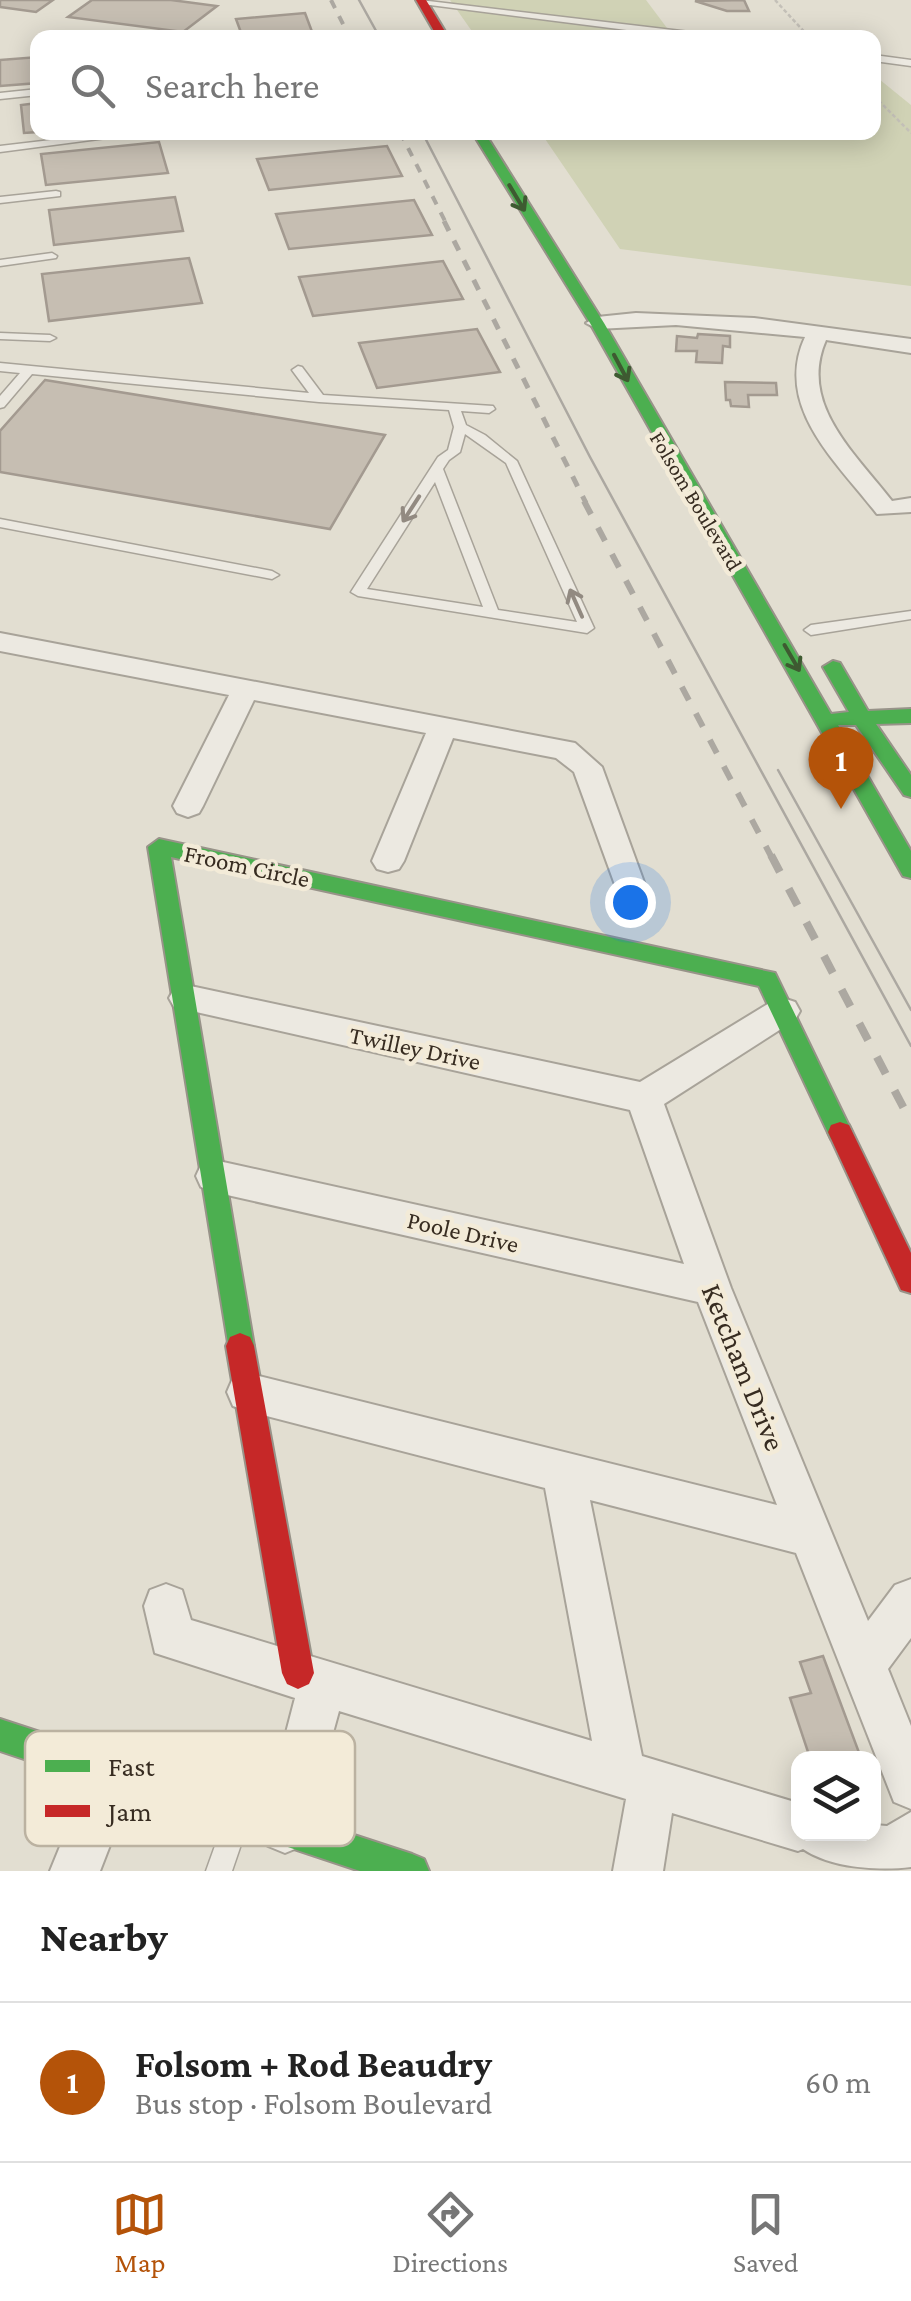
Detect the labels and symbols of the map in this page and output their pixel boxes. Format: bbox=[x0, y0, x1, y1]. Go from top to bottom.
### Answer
one-way arrow bbox=[507, 183, 527, 212]
one-way arrow bbox=[612, 353, 631, 383]
street label: Folsom Boulevard bbox=[645, 427, 747, 575]
one-way arrow bbox=[401, 494, 422, 522]
one-way arrow bbox=[565, 589, 584, 619]
one-way arrow bbox=[782, 643, 802, 672]
pin: 1 bbox=[808, 726, 874, 809]
street label: Froom Circle bbox=[182, 840, 312, 892]
your location bbox=[605, 877, 656, 928]
street label: Twilley Drive bbox=[347, 1021, 483, 1076]
street label: Poole Drive bbox=[405, 1206, 521, 1258]
street label: Ketcham Drive bbox=[696, 1279, 792, 1455]
legend bbox=[25, 1731, 355, 1846]
text: Fast bbox=[108, 1751, 155, 1782]
text: Jam bbox=[105, 1796, 152, 1827]

